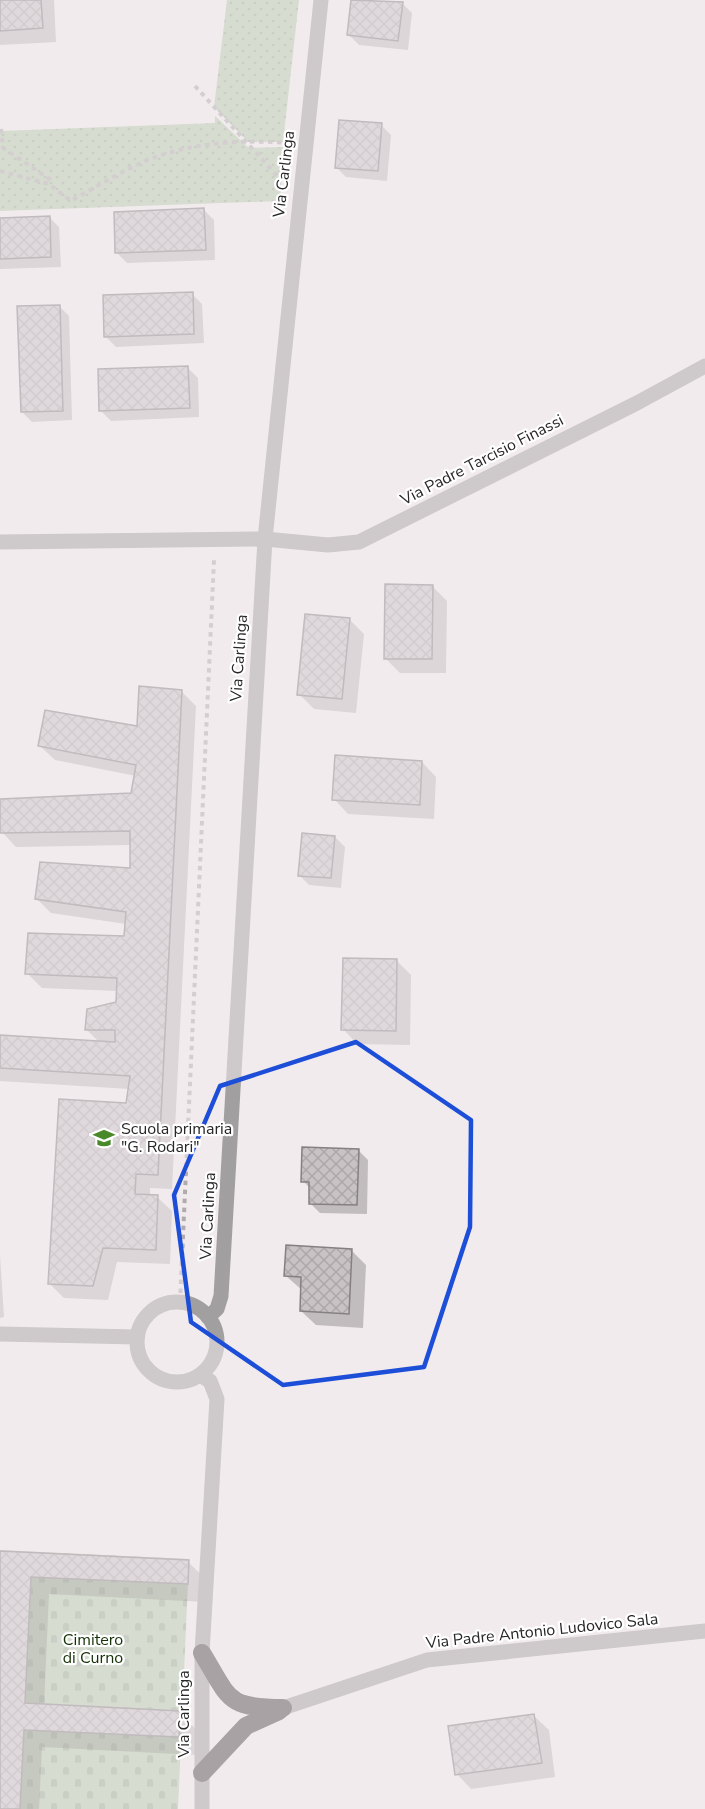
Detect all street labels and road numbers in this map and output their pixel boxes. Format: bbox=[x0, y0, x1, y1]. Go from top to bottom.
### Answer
street label: Via Carlinga bbox=[268, 129, 300, 220]
street label: Via Padre Tarcisio Finassi bbox=[396, 409, 567, 511]
street label: Via Carlinga bbox=[225, 614, 253, 703]
street label: Via Carlinga bbox=[195, 1172, 221, 1261]
street label: Via Padre Antonio Ludovico Sala bbox=[424, 1608, 659, 1654]
street label: Via Carlinga bbox=[173, 1670, 195, 1759]

